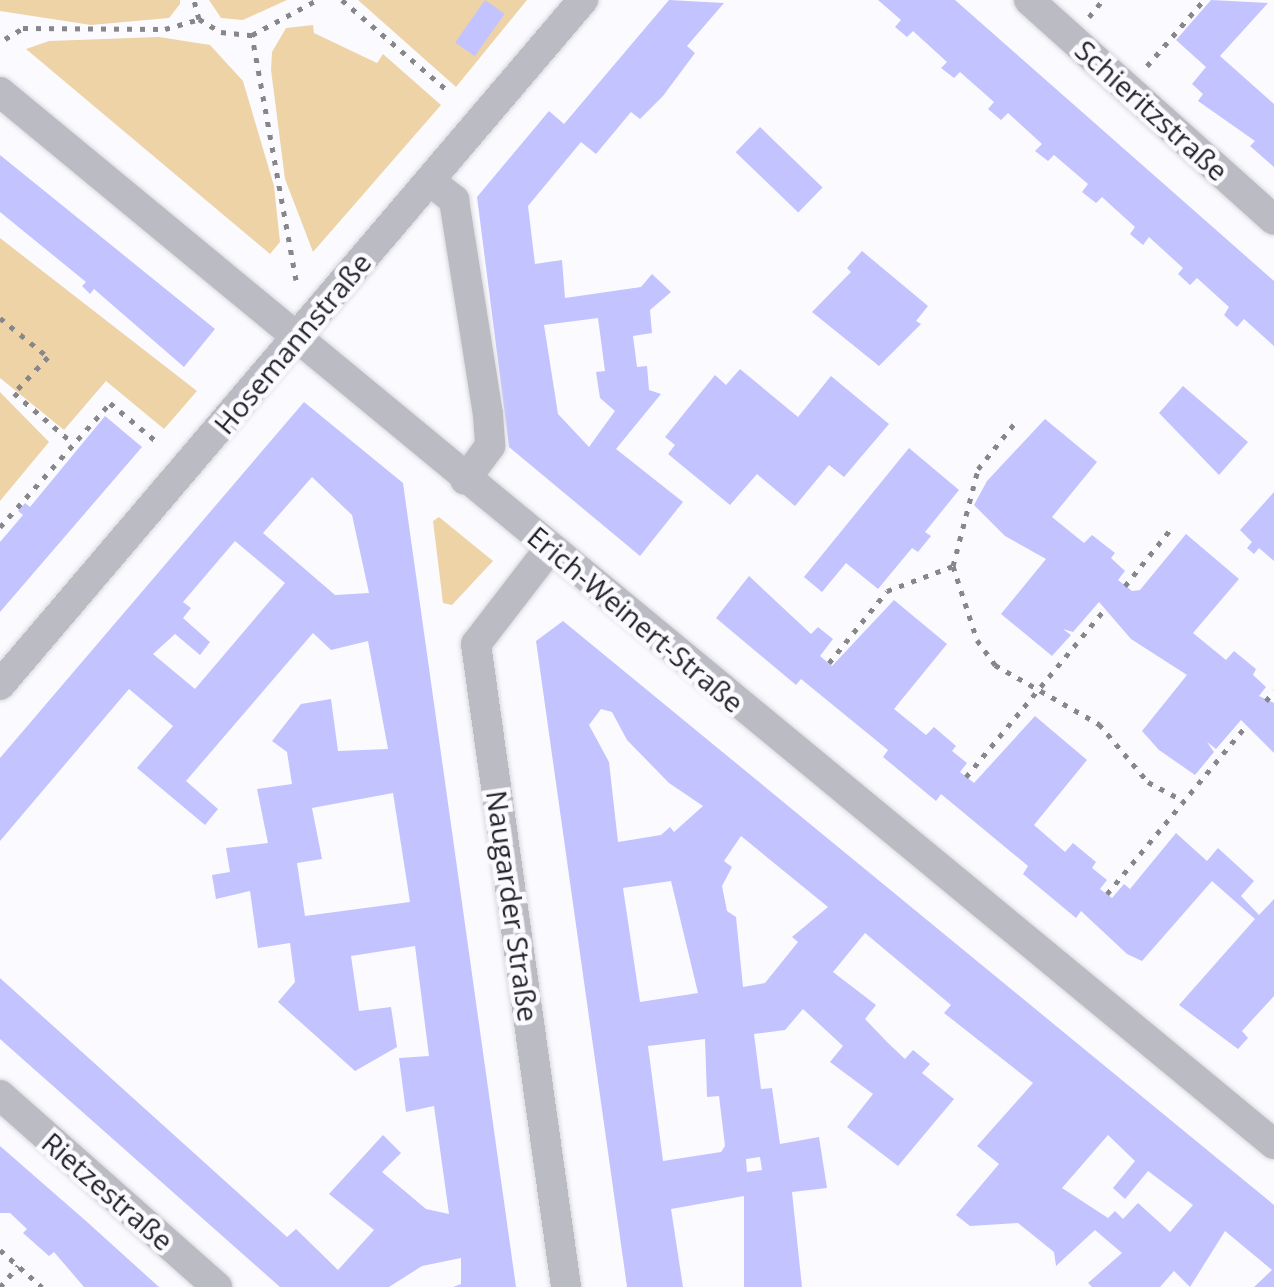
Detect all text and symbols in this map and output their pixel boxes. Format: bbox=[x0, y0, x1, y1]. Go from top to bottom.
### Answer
street label: Schieritzstraße bbox=[1069, 33, 1235, 187]
street label: Hosemannstraße bbox=[207, 246, 377, 440]
street label: Erich-Weinert-Straße bbox=[521, 519, 751, 719]
street label: Naugarder Straße bbox=[480, 788, 546, 1024]
street label: Rietzestraße bbox=[36, 1125, 180, 1257]

